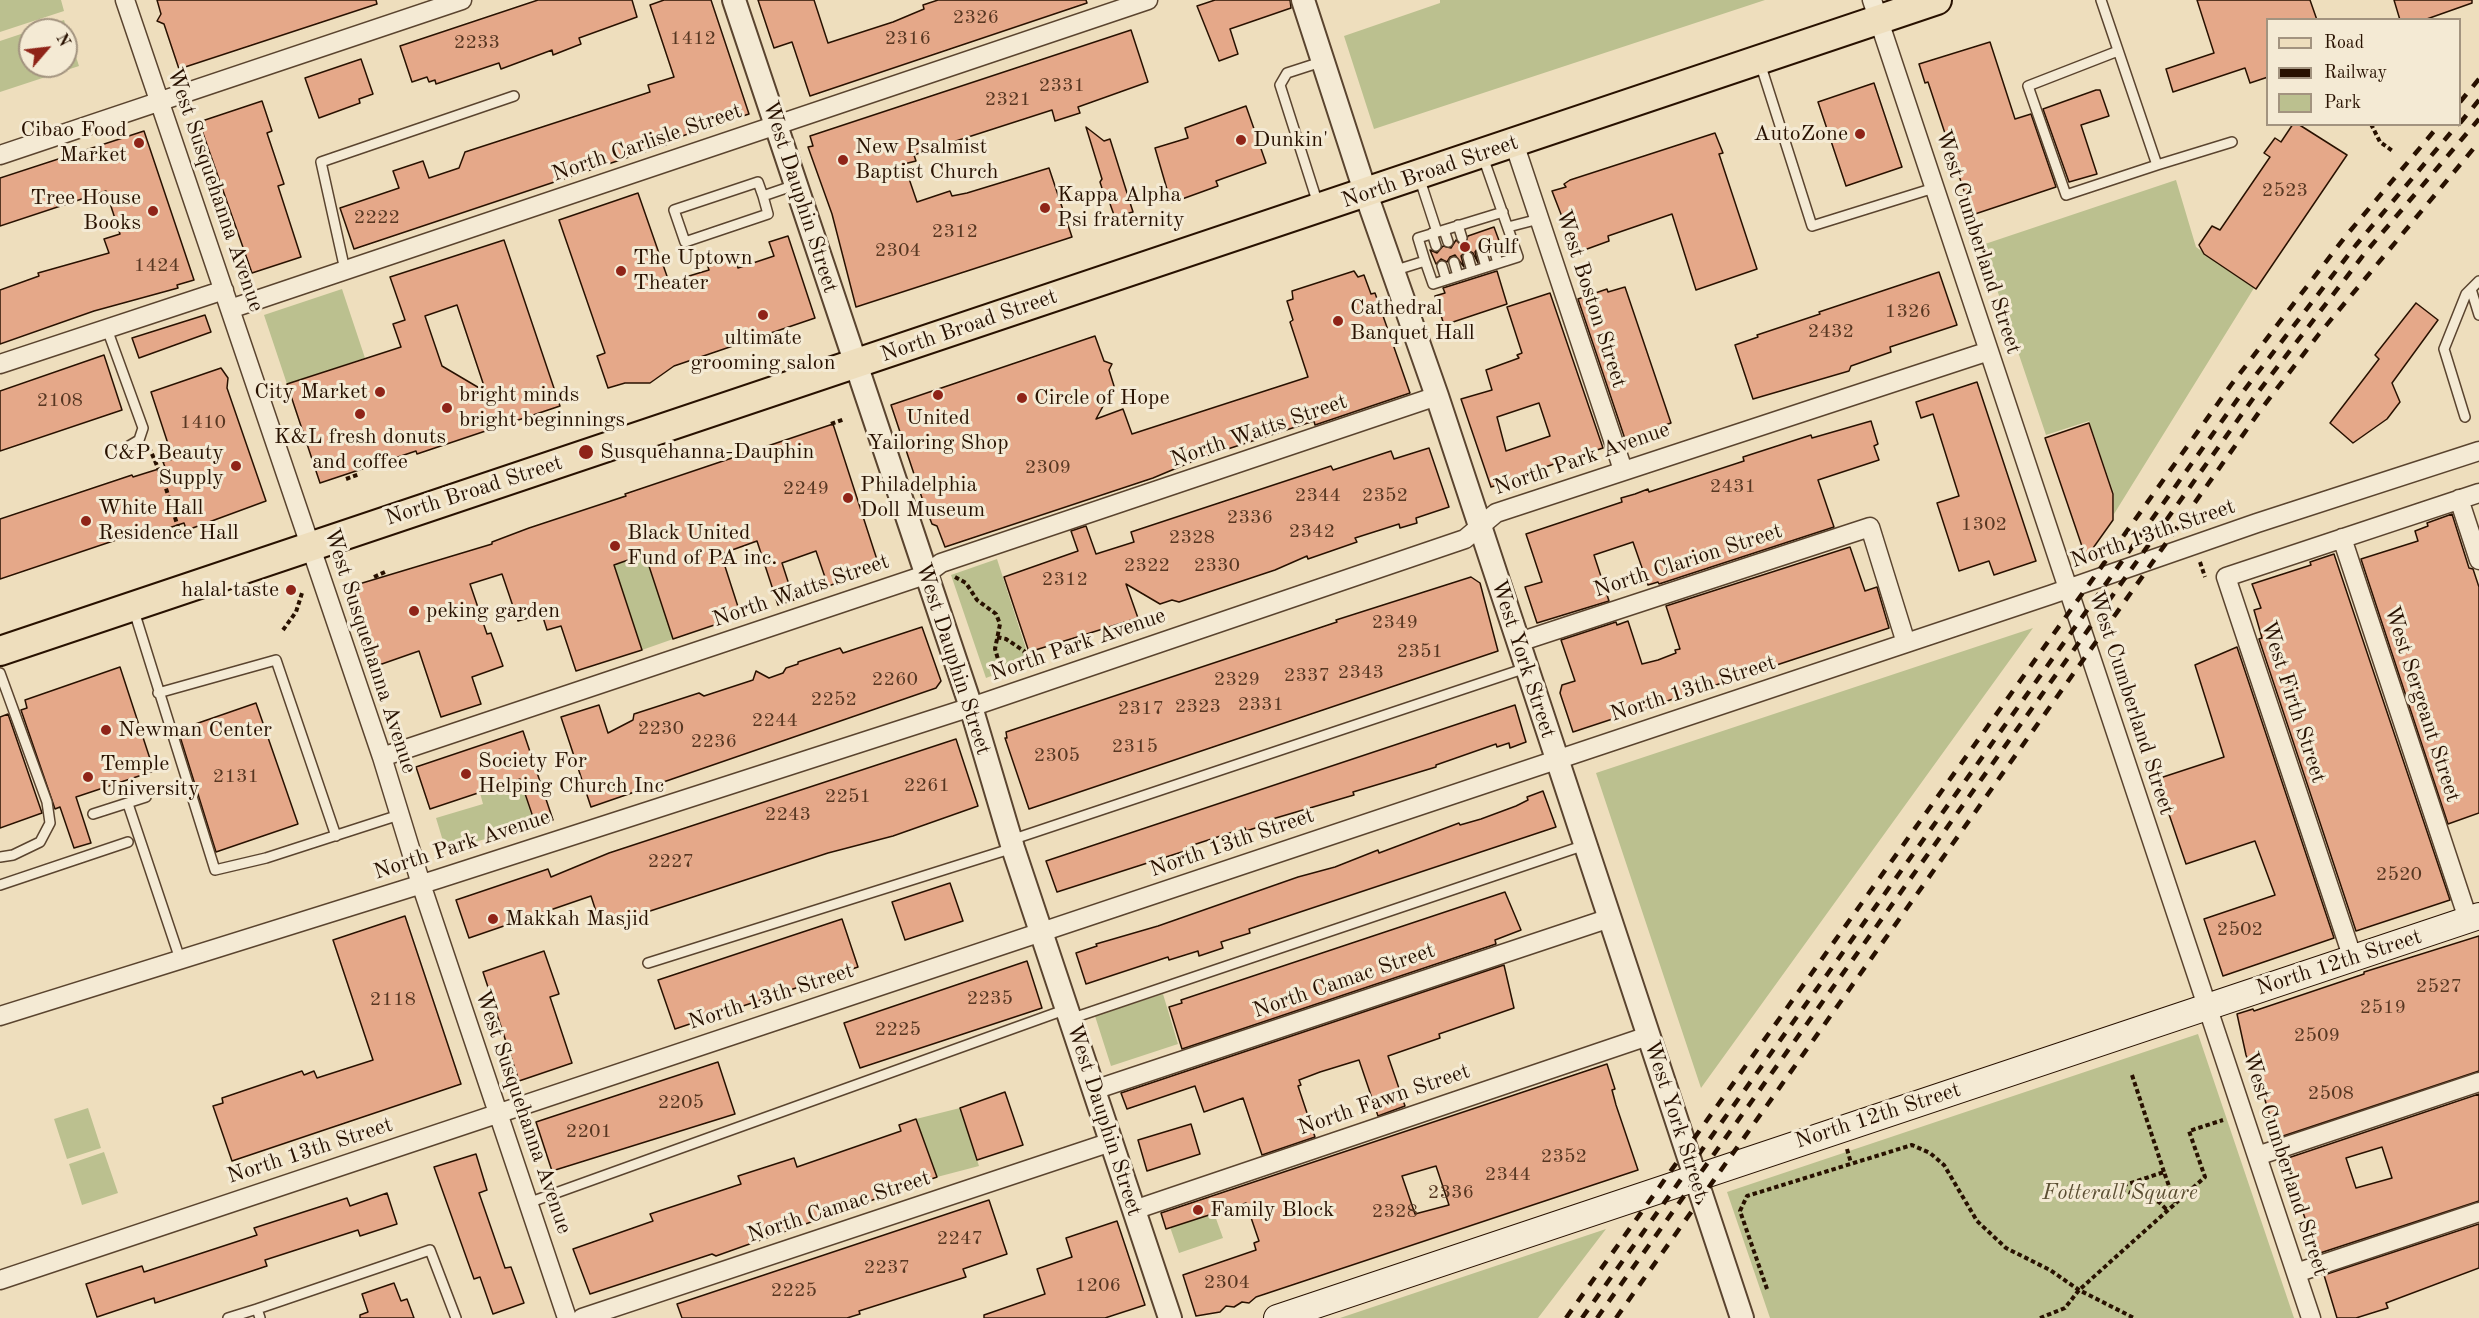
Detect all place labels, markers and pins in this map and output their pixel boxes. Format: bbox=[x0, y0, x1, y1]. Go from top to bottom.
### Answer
place label: Cibao Food Market bbox=[21, 117, 127, 168]
place label: AutoZone bbox=[1754, 121, 1848, 147]
place label: Dunkin' bbox=[1253, 127, 1328, 153]
marker: AutoZone bbox=[1853, 127, 1867, 141]
marker: Dunkin' bbox=[1234, 133, 1248, 147]
place label: New Psalmist Baptist Church bbox=[855, 134, 999, 186]
marker: Cibao Food Market bbox=[132, 136, 146, 150]
marker: New Psalmist Baptist Church bbox=[836, 153, 850, 167]
place label: Kappa Alpha Psi fraternity bbox=[1057, 182, 1185, 234]
place label: Tree House Books bbox=[30, 185, 141, 236]
marker: Kappa Alpha Psi fraternity bbox=[1038, 201, 1052, 215]
marker: Tree House Books bbox=[146, 204, 160, 218]
place label: Gulf bbox=[1477, 234, 1518, 260]
marker: Gulf bbox=[1458, 240, 1472, 254]
place label: The Uptown Theater bbox=[633, 245, 753, 296]
marker: The Uptown Theater bbox=[614, 264, 628, 278]
place label: Cathedral Banquet Hall bbox=[1350, 295, 1475, 346]
marker: ultimate grooming salon bbox=[756, 308, 770, 322]
marker: Cathedral Banquet Hall bbox=[1331, 314, 1345, 328]
place label: ultimate grooming salon bbox=[690, 325, 836, 376]
place label: City Market bbox=[254, 379, 368, 405]
place label: bright minds bright beginnings bbox=[459, 382, 625, 434]
marker: City Market bbox=[373, 385, 387, 399]
place label: Circle of Hope bbox=[1034, 385, 1170, 411]
marker: United Yailoring Shop bbox=[931, 388, 945, 402]
marker: Circle of Hope bbox=[1015, 391, 1029, 405]
marker: bright minds bright beginnings bbox=[440, 401, 454, 415]
place label: United Yailoring Shop bbox=[867, 405, 1009, 457]
marker: K&L fresh donuts and coffee bbox=[353, 407, 367, 421]
place label: K&L fresh donuts and coffee bbox=[274, 424, 446, 476]
place label: Susquehanna-Dauphin bbox=[600, 439, 814, 465]
place label: C&P Beauty Supply bbox=[104, 440, 224, 492]
marker: Susquehanna-Dauphin bbox=[577, 443, 595, 461]
marker: C&P Beauty Supply bbox=[229, 459, 243, 473]
place label: Philadelphia Doll Museum bbox=[860, 472, 985, 524]
marker: Philadelphia Doll Museum bbox=[841, 491, 855, 505]
place label: White Hall Residence Hall bbox=[98, 495, 239, 546]
marker: White Hall Residence Hall bbox=[79, 514, 93, 528]
place label: Black United Fund of PA inc. bbox=[627, 520, 777, 572]
marker: Black United Fund of PA inc. bbox=[608, 539, 622, 553]
place label: halal taste bbox=[181, 577, 279, 603]
marker: halal taste bbox=[284, 583, 298, 597]
place label: peking garden bbox=[426, 598, 560, 624]
marker: peking garden bbox=[407, 604, 421, 618]
place label: Newman Center bbox=[118, 717, 272, 743]
marker: Newman Center bbox=[99, 723, 113, 737]
place label: Society For Helping Church Inc bbox=[478, 748, 664, 800]
place label: Temple University bbox=[100, 751, 200, 802]
marker: Society For Helping Church Inc bbox=[459, 767, 473, 781]
marker: Temple University bbox=[81, 770, 95, 784]
place label: Makkah Masjid bbox=[505, 906, 649, 932]
marker: Makkah Masjid bbox=[486, 912, 500, 926]
place label: Family Block bbox=[1210, 1197, 1335, 1223]
marker: Family Block bbox=[1191, 1203, 1205, 1217]

